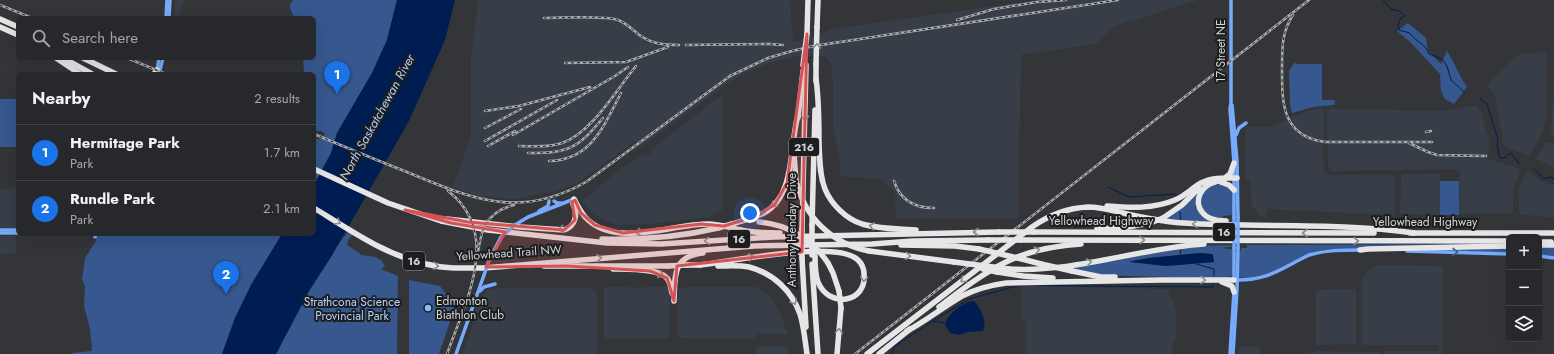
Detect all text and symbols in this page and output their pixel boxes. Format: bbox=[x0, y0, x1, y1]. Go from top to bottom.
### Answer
search box bbox=[16, 16, 316, 60]
street label: 17 Street NE bbox=[1212, 19, 1230, 83]
icon: search bbox=[30, 27, 52, 49]
text: Search here bbox=[62, 27, 138, 49]
one-way arrow bbox=[813, 43, 821, 49]
water label: North Saskatchewan River bbox=[334, 50, 420, 183]
pin: 1 bbox=[324, 61, 350, 94]
text: Nearby bbox=[32, 86, 90, 110]
text: 2 results bbox=[254, 89, 300, 108]
one-way arrow bbox=[800, 115, 809, 121]
text: Hermitage Park bbox=[70, 132, 180, 154]
road number: 216 bbox=[789, 138, 819, 156]
text: 1 bbox=[42, 143, 48, 162]
text: 1.7 km bbox=[264, 143, 300, 162]
text: Park bbox=[70, 154, 93, 173]
street label: Anthony Henday Drive bbox=[783, 173, 801, 287]
text: Rundle Park bbox=[70, 188, 155, 210]
text: 2 bbox=[41, 199, 49, 218]
text: 2.1 km bbox=[263, 199, 300, 218]
one-way arrow bbox=[771, 200, 779, 208]
your location bbox=[740, 203, 760, 223]
text: Park bbox=[70, 210, 93, 229]
street label: Yellowhead Highway bbox=[1049, 212, 1154, 230]
street label: Yellowhead Highway bbox=[1373, 213, 1478, 231]
one-way arrow bbox=[334, 218, 341, 225]
one-way arrow bbox=[1192, 219, 1198, 228]
one-way arrow bbox=[869, 223, 875, 231]
road number: 16 bbox=[1213, 223, 1235, 241]
one-way arrow bbox=[558, 224, 564, 233]
one-way arrow bbox=[635, 227, 641, 236]
one-way arrow bbox=[973, 228, 979, 236]
one-way arrow bbox=[1302, 229, 1308, 237]
road number: 16 bbox=[728, 230, 750, 248]
map controls bbox=[1506, 234, 1542, 342]
button: + bbox=[1506, 234, 1542, 270]
one-way arrow bbox=[704, 236, 710, 245]
one-way arrow bbox=[1139, 236, 1145, 244]
one-way arrow bbox=[1353, 237, 1359, 245]
street label: Yellowhead Trail NW bbox=[456, 240, 562, 266]
one-way arrow bbox=[1034, 246, 1040, 254]
one-way arrow bbox=[1452, 248, 1458, 257]
one-way arrow bbox=[905, 251, 911, 260]
road number: 16 bbox=[403, 252, 425, 270]
one-way arrow bbox=[748, 253, 754, 262]
one-way arrow bbox=[596, 254, 602, 263]
one-way arrow bbox=[1086, 258, 1092, 266]
pin: 2 bbox=[213, 261, 239, 294]
one-way arrow bbox=[433, 261, 439, 270]
one-way arrow bbox=[657, 270, 664, 278]
button: − bbox=[1506, 270, 1542, 306]
one-way arrow bbox=[960, 275, 967, 282]
one-way arrow bbox=[859, 276, 868, 282]
one-way arrow bbox=[1200, 276, 1206, 284]
place label: Edmonton Biathlon Club bbox=[436, 292, 504, 324]
park label: Strathcona Science Provincial Park bbox=[304, 293, 400, 325]
one-way arrow bbox=[789, 298, 797, 305]
marker: Edmonton Biathlon Club bbox=[423, 303, 433, 313]
button: layers bbox=[1506, 306, 1542, 342]
one-way arrow bbox=[834, 328, 843, 334]

